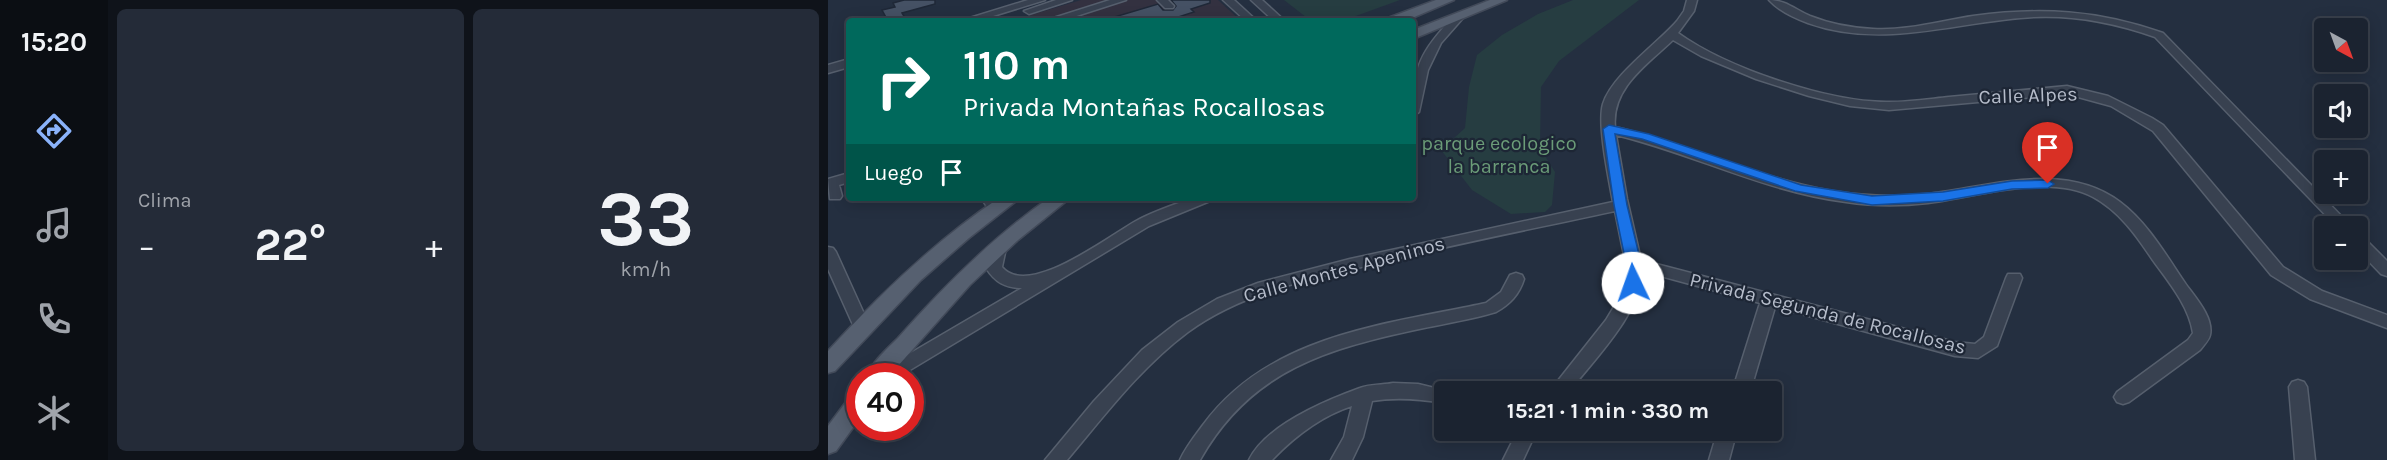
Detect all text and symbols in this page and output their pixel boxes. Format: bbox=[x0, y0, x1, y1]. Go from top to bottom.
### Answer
north arrow bbox=[2314, 18, 2368, 72]
map controls bbox=[2314, 18, 2368, 270]
text: 15:20 bbox=[21, 26, 87, 58]
text: 110 m bbox=[963, 40, 1070, 90]
icon: right bbox=[864, 42, 942, 120]
street label: Calle Alpes bbox=[1978, 82, 2078, 109]
button: sound bbox=[2314, 84, 2368, 138]
text: Privada Montañas Rocallosas bbox=[963, 91, 1325, 123]
icon: directions bbox=[33, 110, 75, 152]
pin bbox=[2022, 122, 2073, 184]
icon: arrive bbox=[2031, 131, 2064, 164]
park label: parque ecologico la barranca bbox=[1421, 132, 1577, 178]
button: + bbox=[2314, 150, 2368, 204]
icon: arrive bbox=[935, 156, 968, 189]
text: Luego bbox=[864, 160, 923, 186]
text: 33 bbox=[597, 173, 694, 265]
text: Clima bbox=[138, 189, 192, 212]
icon: music bbox=[33, 204, 75, 246]
button: − bbox=[2314, 216, 2368, 270]
text: 22° bbox=[254, 219, 326, 271]
text: − bbox=[138, 227, 155, 265]
text: + bbox=[425, 227, 443, 265]
street label: Calle Montes Apeninos bbox=[1241, 232, 1447, 307]
position arrow bbox=[1601, 251, 1665, 315]
text: km/h bbox=[620, 258, 671, 281]
street label: Privada Segunda de Rocallosas bbox=[1687, 268, 1968, 359]
icon: phone bbox=[33, 298, 75, 340]
speed limit sign: 40 bbox=[846, 363, 924, 441]
icon: climate bbox=[33, 392, 75, 434]
text: 15:21 · 1 min · 330 m bbox=[1507, 398, 1709, 424]

